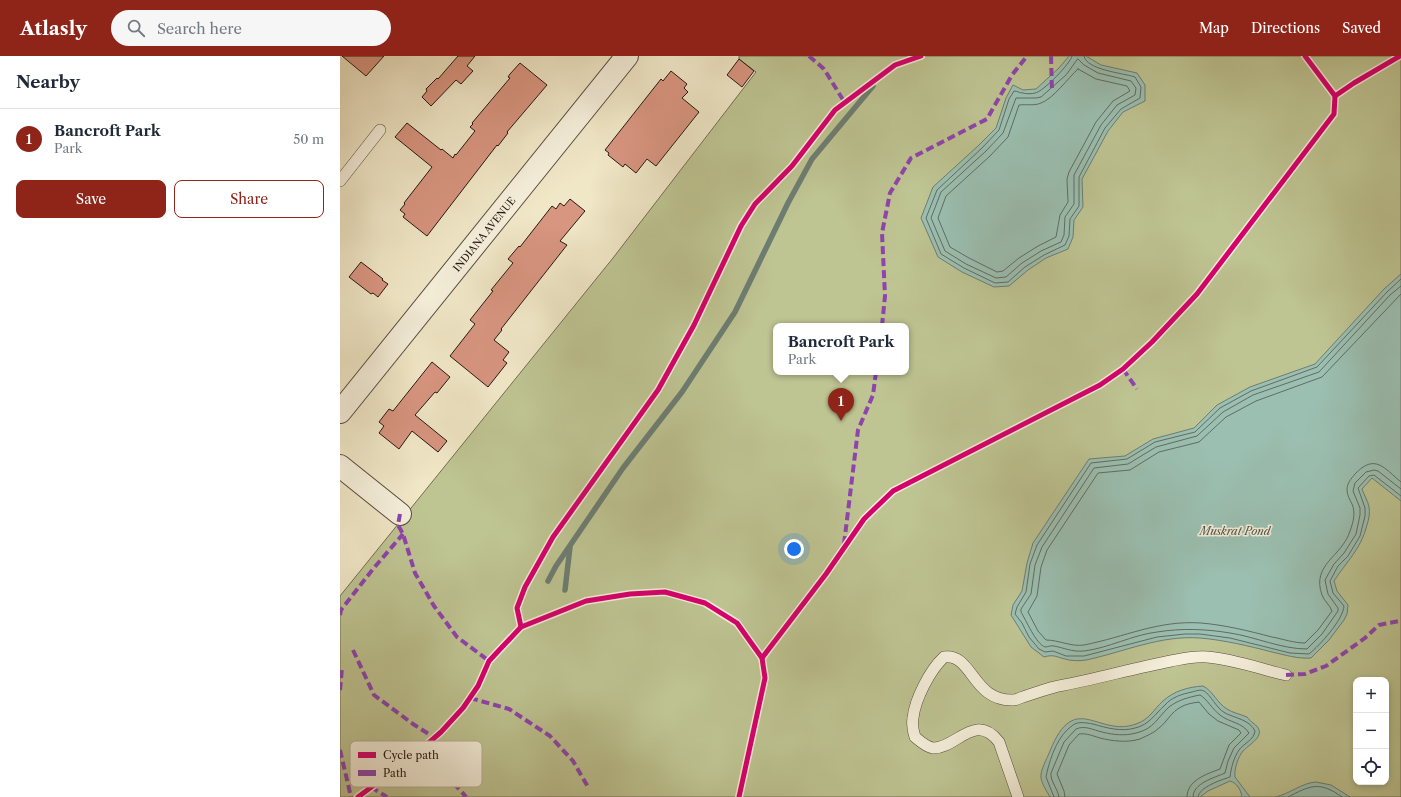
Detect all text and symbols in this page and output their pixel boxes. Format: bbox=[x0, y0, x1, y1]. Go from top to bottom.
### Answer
search box bbox=[111, 10, 391, 46]
text: Atlasly bbox=[20, 17, 87, 40]
icon: search bbox=[125, 17, 147, 39]
text: Search here bbox=[157, 19, 242, 38]
text: Map bbox=[1199, 19, 1229, 37]
text: Directions bbox=[1251, 19, 1320, 37]
text: Saved bbox=[1342, 19, 1381, 37]
text: Nearby bbox=[16, 72, 80, 92]
text: Bancroft Park bbox=[54, 121, 161, 140]
text: 1 bbox=[26, 131, 32, 147]
text: 50 m bbox=[293, 131, 324, 147]
text: Park bbox=[54, 140, 82, 156]
button: Save bbox=[16, 180, 166, 218]
button: Share bbox=[174, 180, 324, 218]
street label: INDIANA AVENUE bbox=[450, 194, 519, 274]
popup bbox=[773, 323, 909, 375]
text: Bancroft Park bbox=[788, 332, 894, 351]
text: Park bbox=[788, 351, 816, 367]
pin: 1 bbox=[828, 388, 854, 421]
water label: Muskrat Pond bbox=[1198, 524, 1272, 538]
your location bbox=[784, 539, 804, 559]
map controls bbox=[1353, 677, 1389, 785]
button: + bbox=[1353, 677, 1389, 713]
button: − bbox=[1353, 713, 1389, 749]
legend bbox=[350, 741, 482, 787]
text: Cycle path bbox=[383, 748, 439, 762]
button: locate bbox=[1353, 749, 1389, 785]
text: Path bbox=[383, 766, 407, 780]

